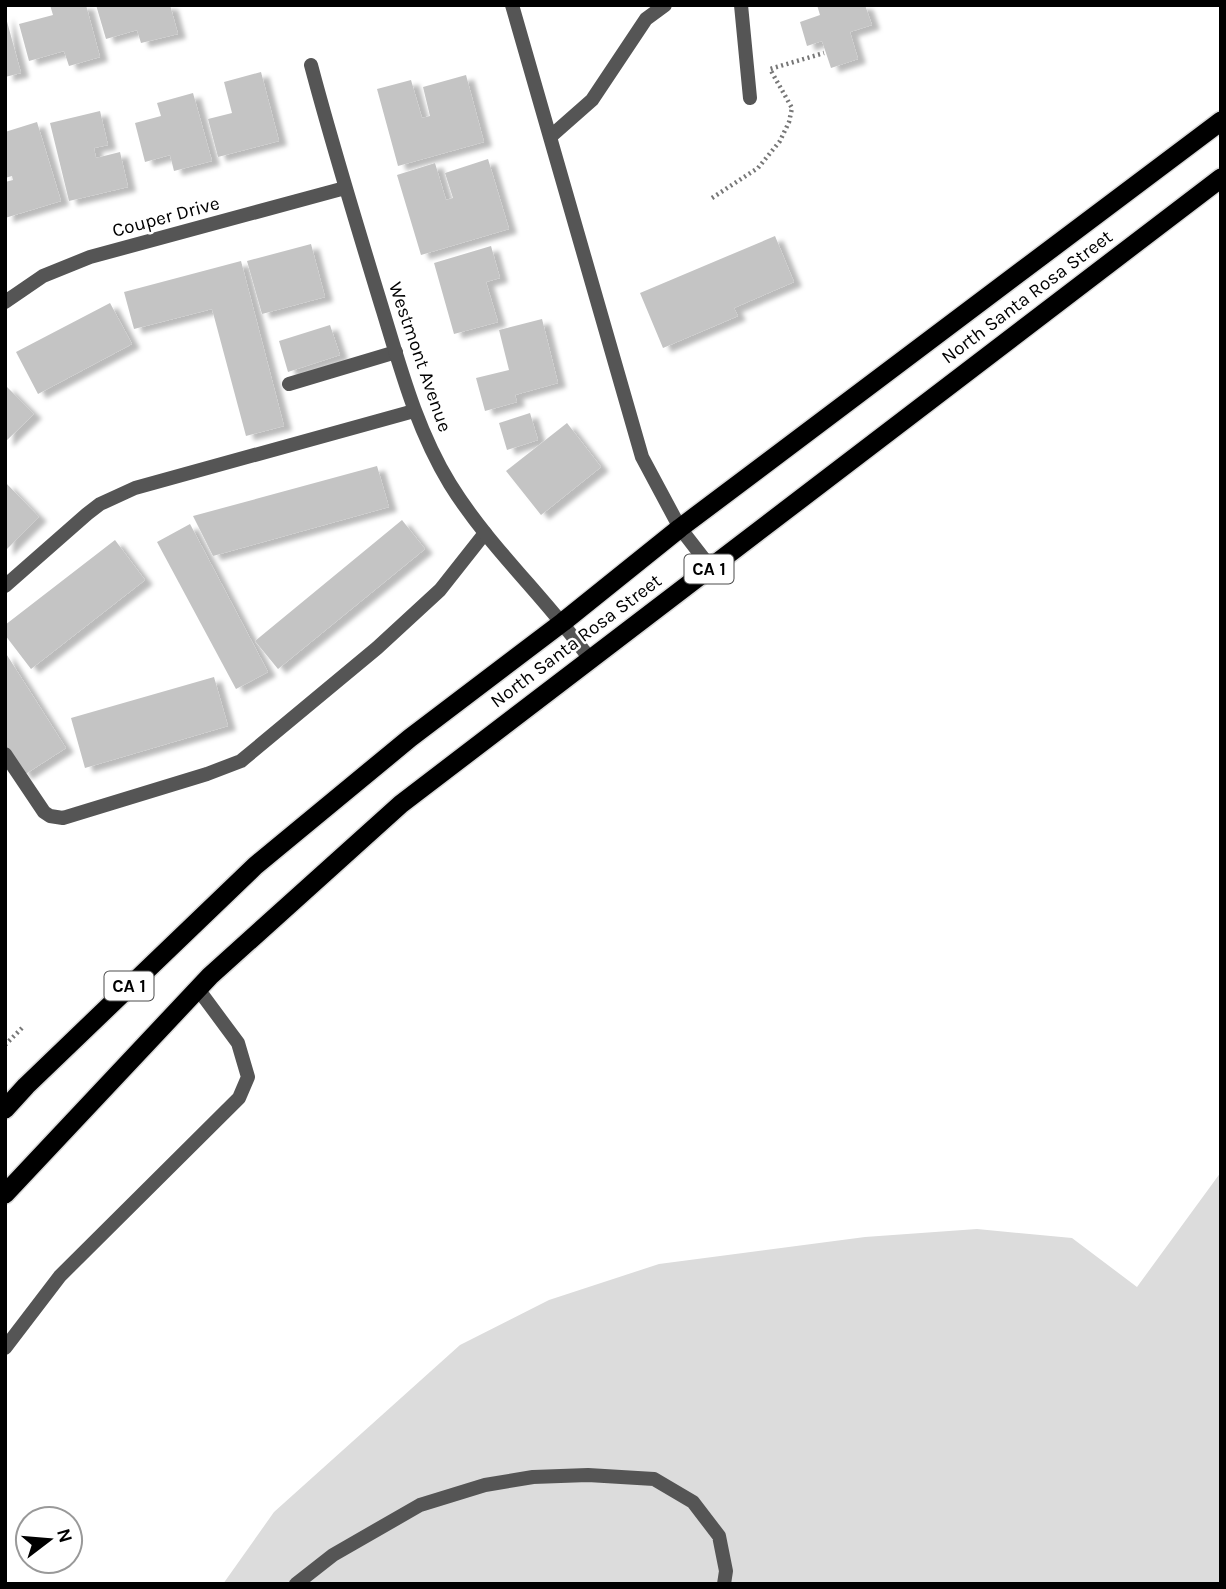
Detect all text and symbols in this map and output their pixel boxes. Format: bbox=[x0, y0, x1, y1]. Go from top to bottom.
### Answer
street label: Couper Drive bbox=[110, 192, 222, 242]
street label: North Santa Rosa Street bbox=[937, 226, 1117, 368]
street label: Westmont Avenue bbox=[384, 279, 456, 435]
road number: CA 1 bbox=[684, 554, 734, 584]
street label: North Santa Rosa Street bbox=[486, 570, 666, 712]
road number: CA 1 bbox=[104, 972, 154, 1001]
north arrow bbox=[14, 1505, 84, 1575]
text: N bbox=[52, 1526, 77, 1545]

